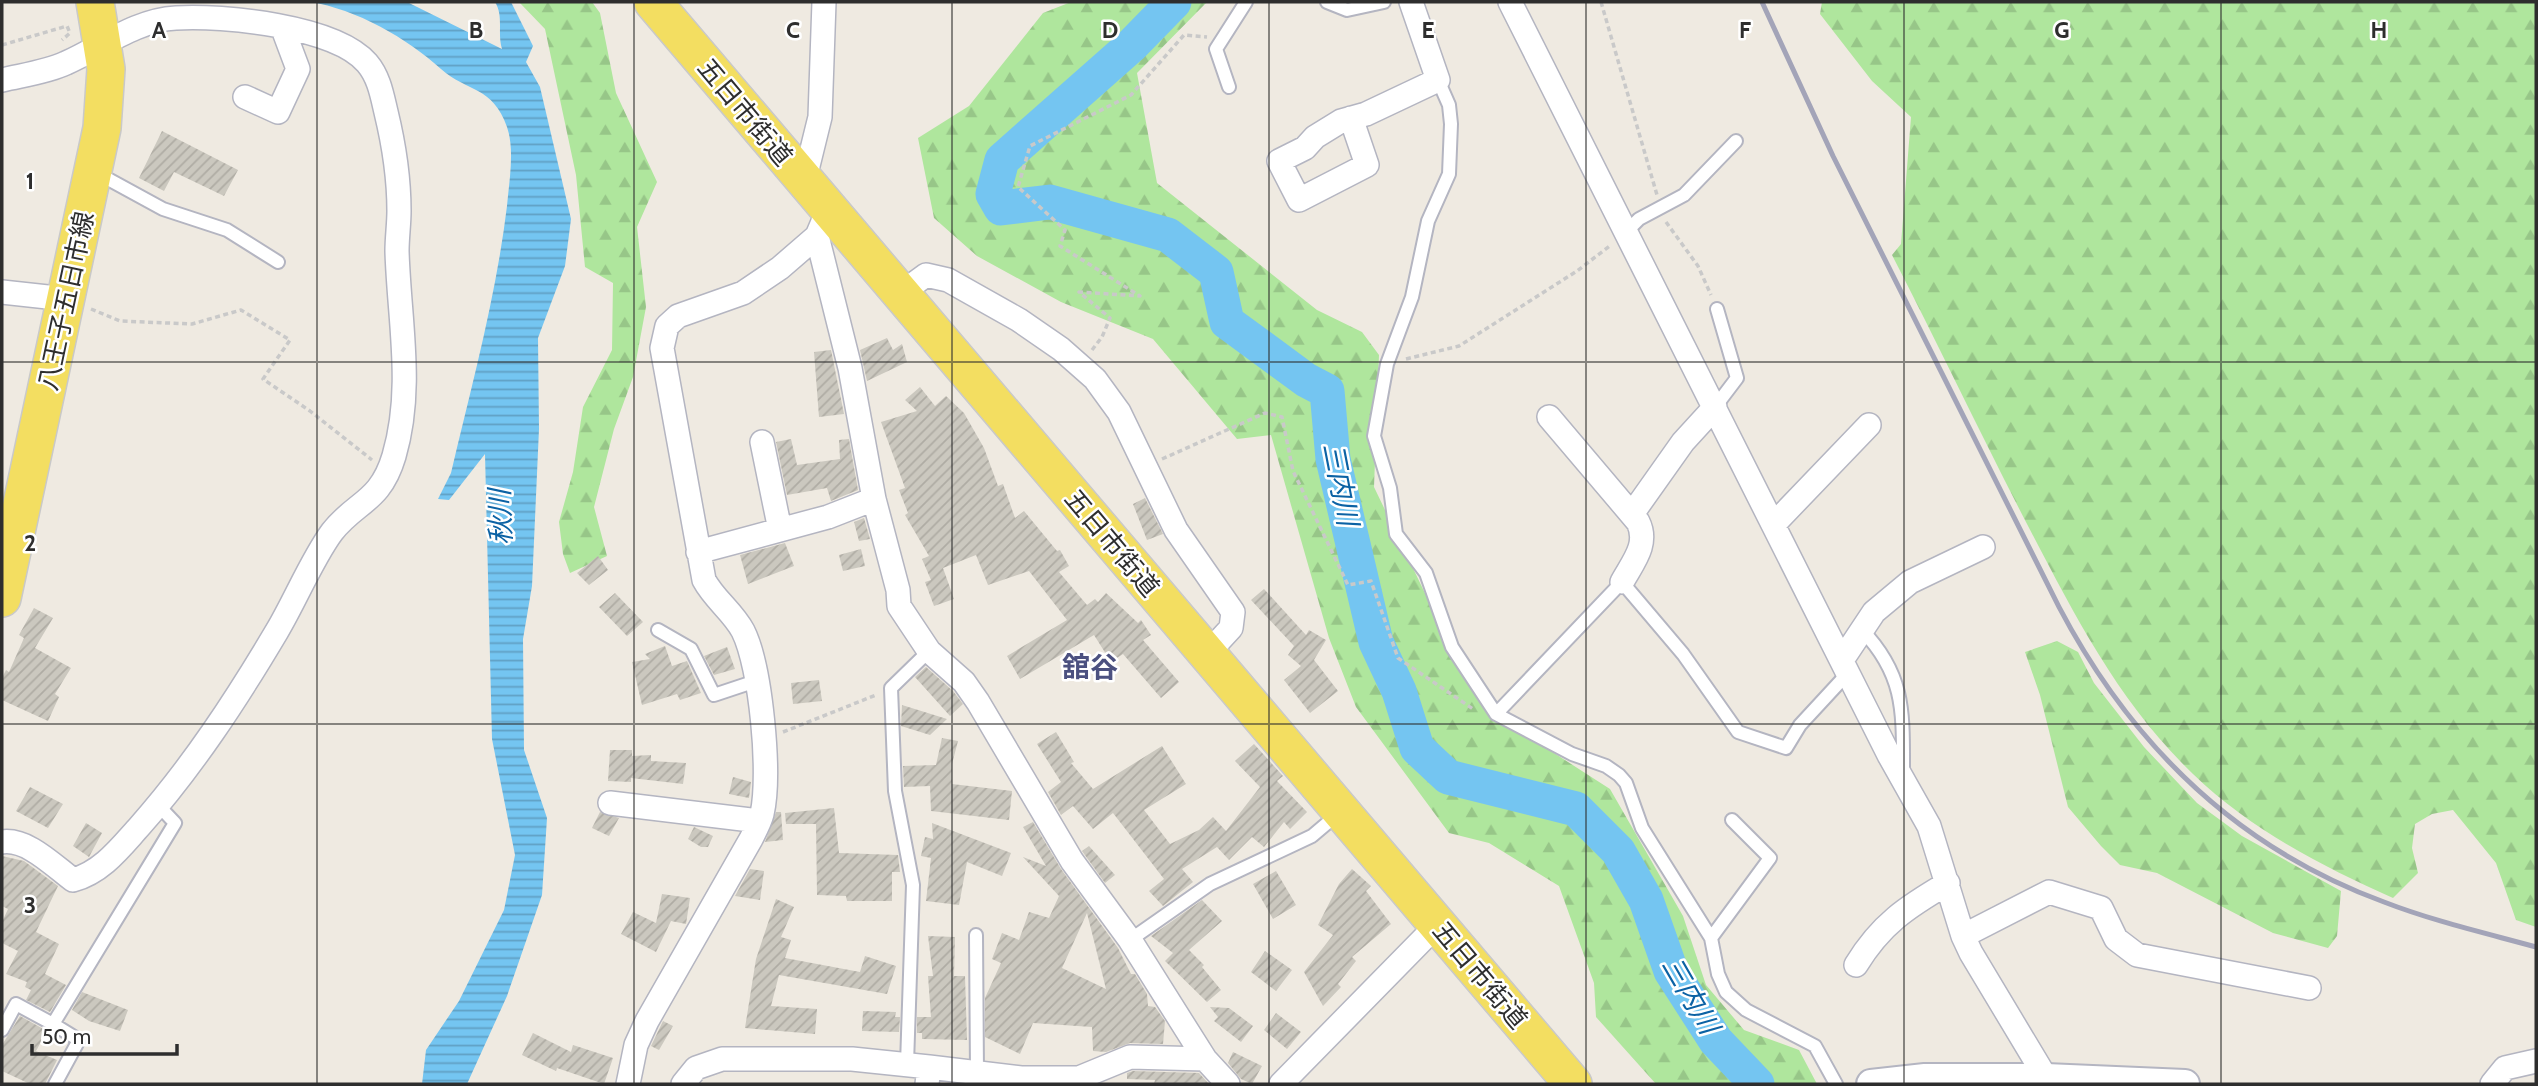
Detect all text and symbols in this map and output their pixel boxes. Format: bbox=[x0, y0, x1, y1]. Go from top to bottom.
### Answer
text: A bbox=[152, 16, 167, 44]
text: B bbox=[469, 16, 483, 44]
text: C bbox=[786, 16, 800, 44]
text: D bbox=[1102, 16, 1118, 44]
text: E bbox=[1421, 16, 1435, 44]
text: F bbox=[1739, 16, 1751, 44]
text: G bbox=[2054, 16, 2070, 44]
text: H bbox=[2371, 16, 2387, 44]
street label: 五日市街道 bbox=[691, 52, 799, 172]
text: 1 bbox=[26, 167, 34, 195]
street label: 八王子五日市線 bbox=[31, 209, 101, 393]
water label: 三内川 bbox=[1316, 440, 1366, 531]
street label: 五日市街道 bbox=[1058, 483, 1166, 603]
water label: 秋川 bbox=[482, 485, 518, 546]
text: 2 bbox=[24, 529, 36, 557]
district label: 舘谷 bbox=[1062, 650, 1118, 684]
text: 3 bbox=[24, 891, 36, 919]
street label: 五日市街道 bbox=[1426, 915, 1534, 1035]
water label: 三内川 bbox=[1655, 950, 1728, 1042]
scale bar bbox=[32, 1012, 177, 1056]
text: 50 m bbox=[42, 1024, 91, 1049]

